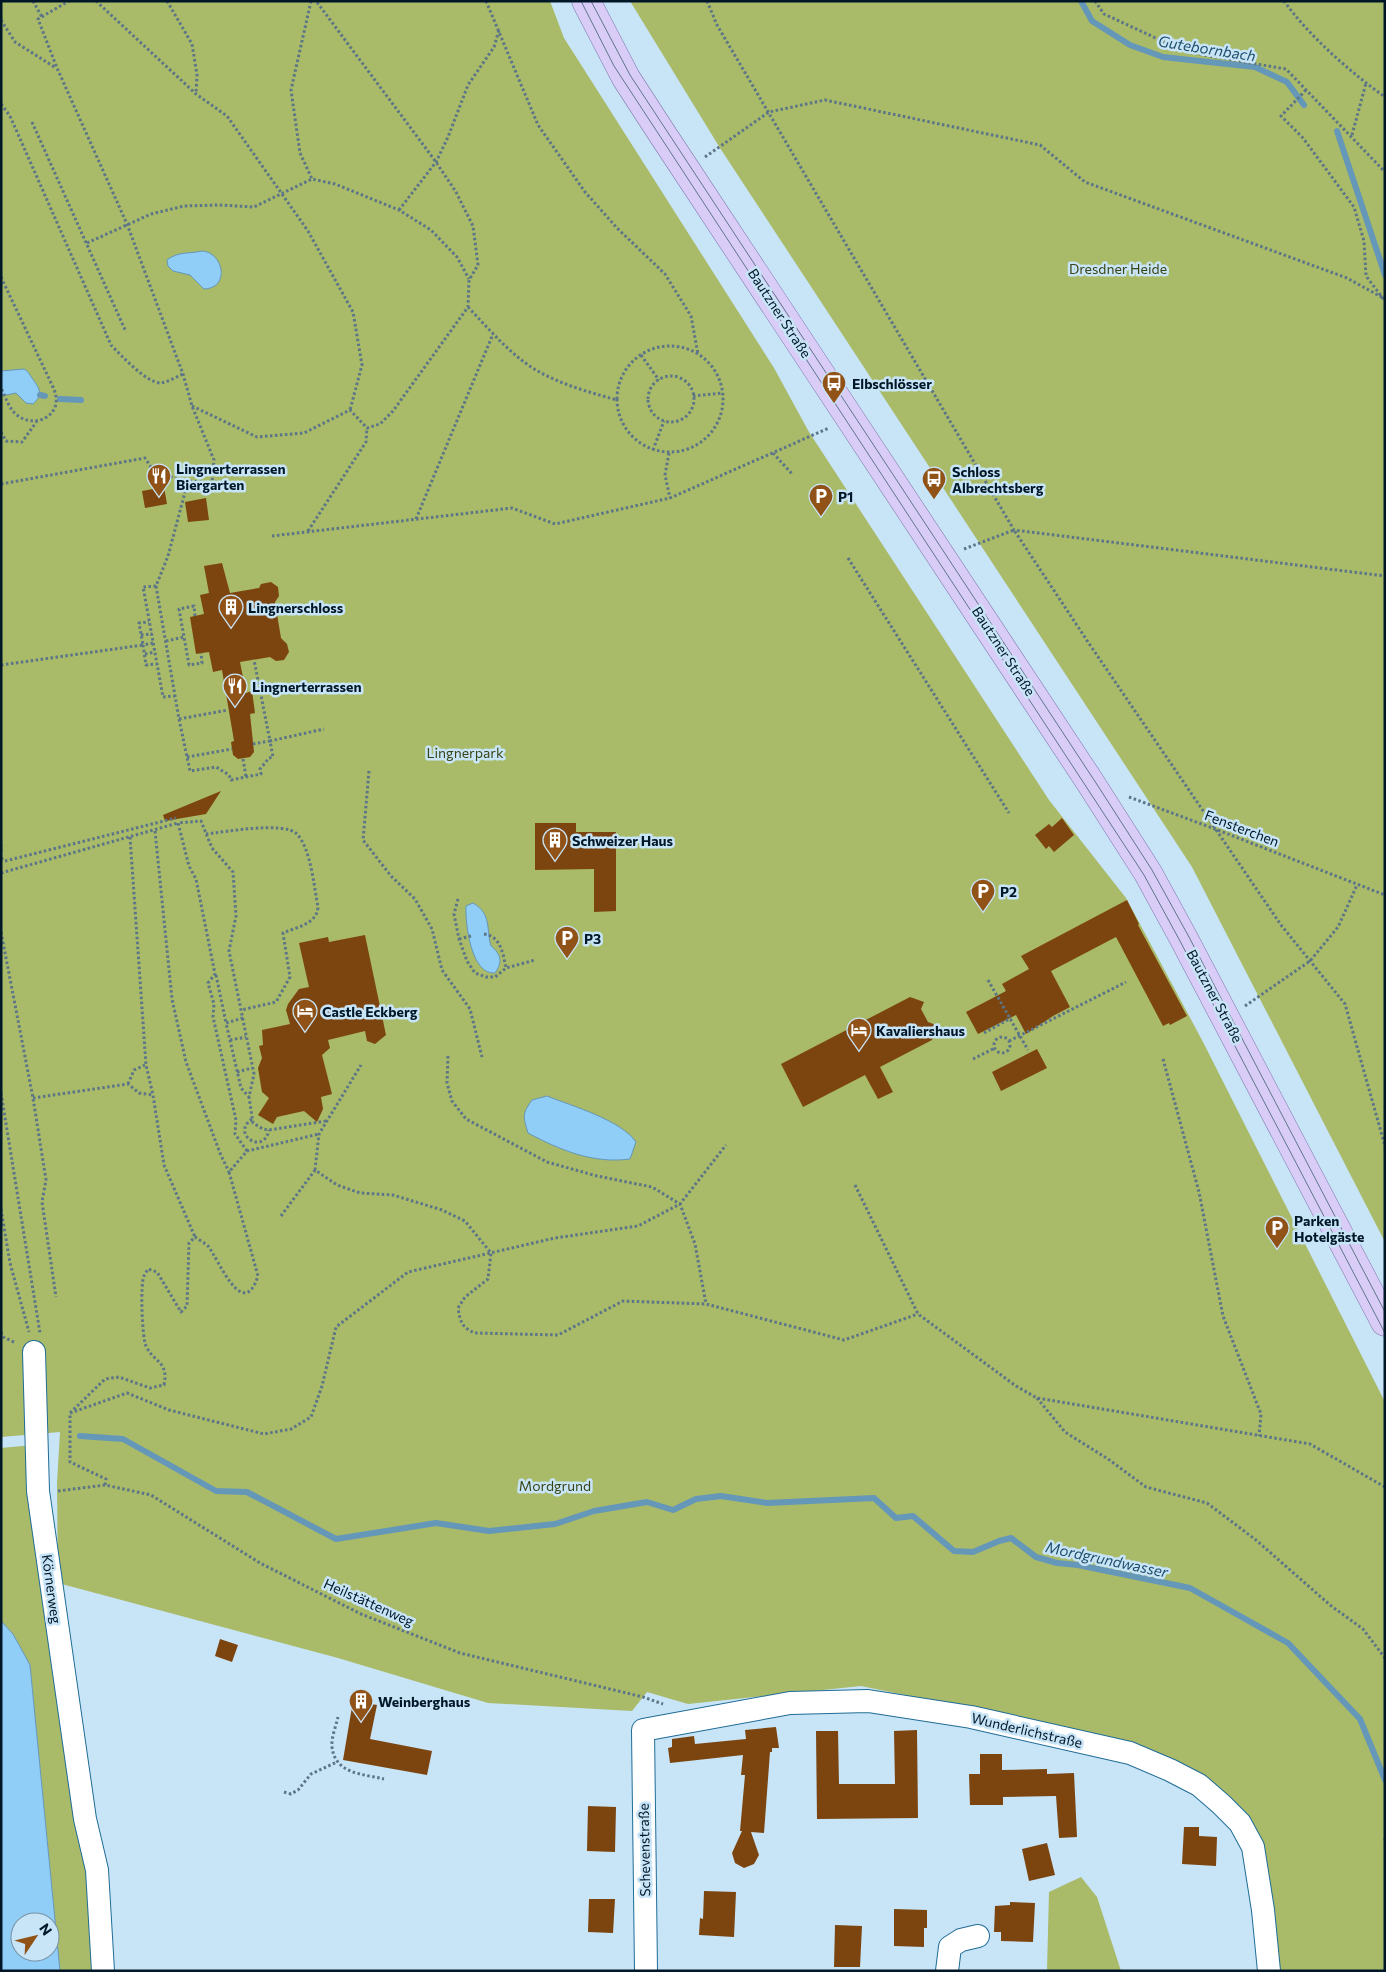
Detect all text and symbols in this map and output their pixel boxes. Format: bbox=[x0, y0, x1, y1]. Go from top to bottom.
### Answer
water label: Gutebornbach bbox=[1157, 31, 1257, 65]
park label: Dresdner Heide bbox=[1069, 260, 1167, 277]
street label: Bautzner Straße bbox=[745, 265, 815, 361]
bus stop icon: Elbschlösser bbox=[821, 370, 847, 404]
place label: Elbschlösser bbox=[852, 375, 932, 392]
place label: Lingnerterrassen Biergarten bbox=[176, 460, 286, 493]
restaurant icon: Lingnerterrassen Biergarten bbox=[146, 463, 172, 497]
place label: Schloss Albrechtsberg bbox=[952, 463, 1044, 496]
bus stop icon: Schloss Albrechtsberg bbox=[921, 466, 947, 500]
parking icon: P1 bbox=[808, 483, 834, 517]
place label: P1 bbox=[838, 488, 853, 505]
building icon: Lingnerschloss bbox=[218, 594, 244, 628]
place label: Lingnerschloss bbox=[248, 599, 344, 616]
street label: Bautzner Straße bbox=[969, 603, 1039, 699]
restaurant icon: Lingnerterrassen bbox=[222, 673, 248, 707]
place label: Lingnerterrassen bbox=[252, 678, 362, 695]
park label: Lingnerpark bbox=[426, 744, 504, 761]
street label: Fensterchen bbox=[1202, 806, 1282, 850]
building icon: Schweizer Haus bbox=[542, 827, 568, 861]
place label: Schweizer Haus bbox=[572, 832, 674, 849]
parking icon: P2 bbox=[970, 878, 996, 912]
place label: P2 bbox=[1000, 883, 1017, 900]
parking icon: P3 bbox=[554, 925, 580, 959]
place label: P3 bbox=[584, 930, 601, 947]
street label: Bautzner Straße bbox=[1183, 947, 1247, 1045]
hotel icon: Castle Eckberg bbox=[292, 998, 318, 1032]
place label: Castle Eckberg bbox=[322, 1003, 418, 1020]
hotel icon: Kavaliershaus bbox=[846, 1017, 872, 1051]
place label: Kavaliershaus bbox=[876, 1022, 965, 1039]
place label: Parken Hotelgäste bbox=[1294, 1212, 1364, 1245]
parking icon: Parken Hotelgäste bbox=[1264, 1215, 1290, 1249]
park label: Mordgrund bbox=[519, 1477, 591, 1494]
water label: Mordgrundwasser bbox=[1044, 1537, 1171, 1581]
street label: Körnerweg bbox=[39, 1553, 65, 1625]
street label: Heilstättenweg bbox=[321, 1575, 417, 1630]
building icon: Weinberghaus bbox=[348, 1688, 374, 1722]
place label: Weinberghaus bbox=[378, 1693, 471, 1710]
street label: Wunderlichstraße bbox=[970, 1709, 1084, 1751]
street label: Schevenstraße bbox=[635, 1803, 653, 1897]
north arrow bbox=[10, 1912, 60, 1962]
text: N bbox=[36, 1920, 56, 1938]

